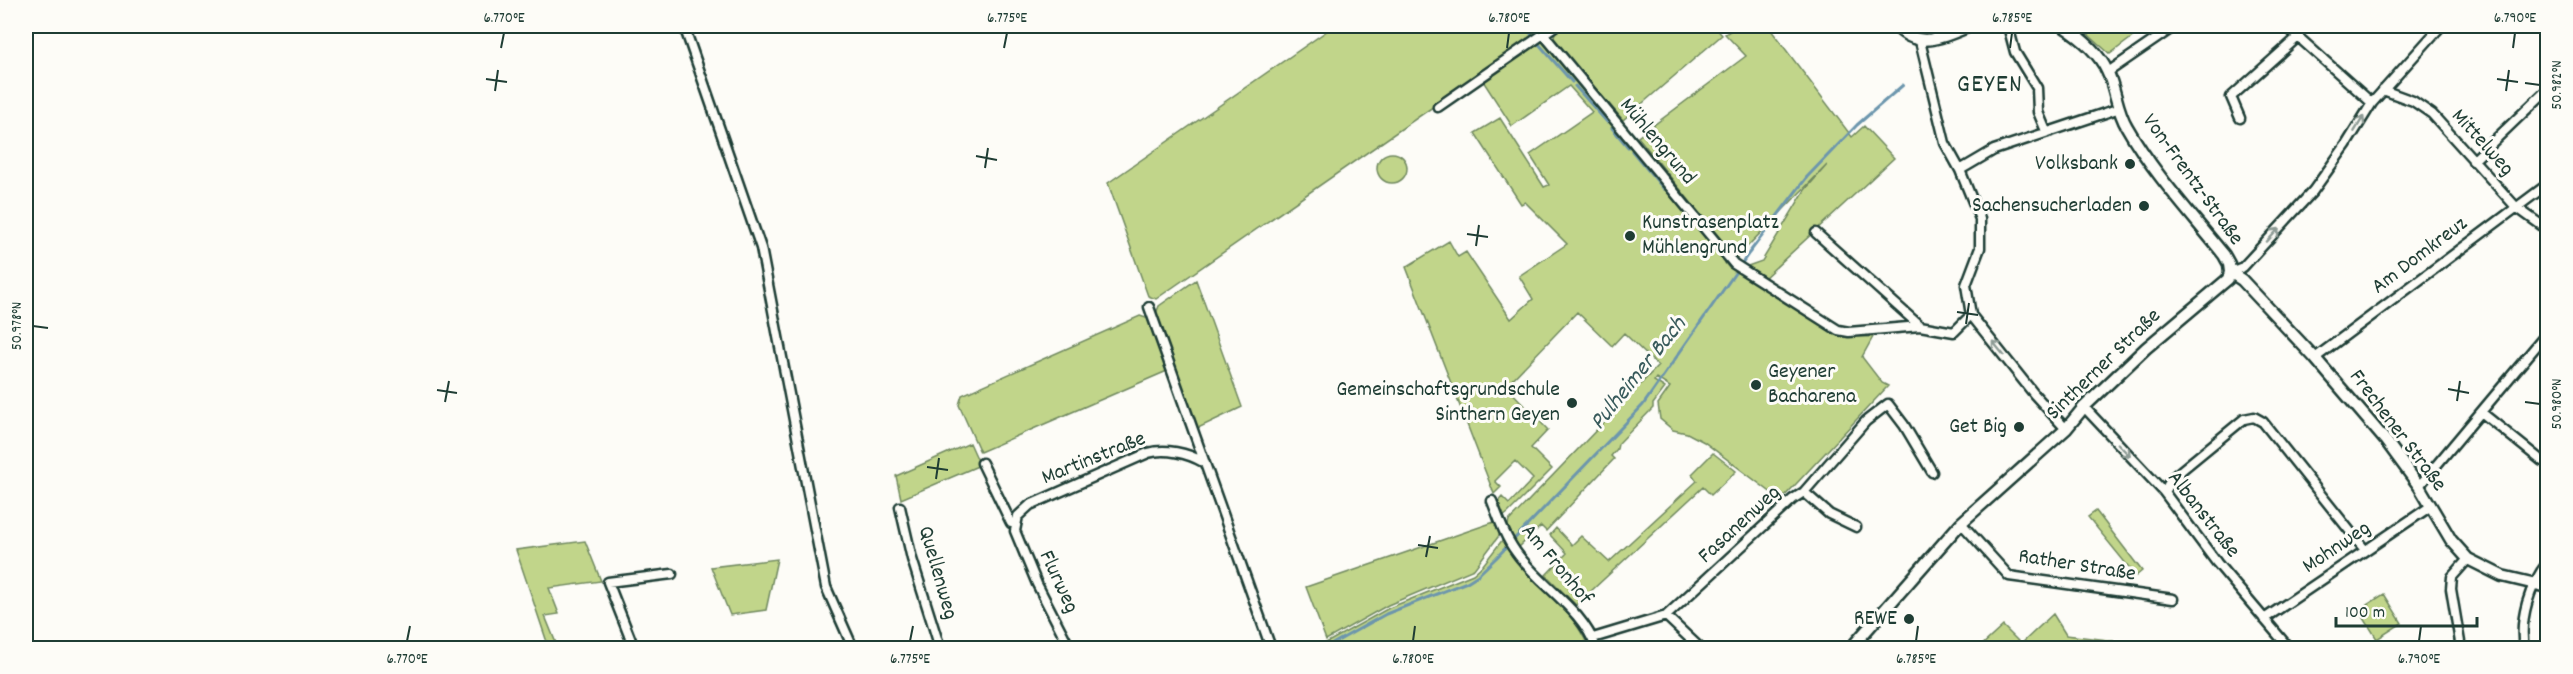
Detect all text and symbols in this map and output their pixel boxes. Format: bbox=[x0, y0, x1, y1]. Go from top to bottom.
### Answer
text: 6.770°E bbox=[483, 8, 525, 30]
text: 6.775°E bbox=[987, 8, 1027, 30]
text: 6.780°E bbox=[1488, 8, 1530, 30]
text: 6.785°E bbox=[1992, 8, 2032, 30]
text: 6.790°E bbox=[2494, 8, 2536, 30]
text: 50.982°N bbox=[2547, 60, 2569, 110]
district label: GEYEN bbox=[1957, 67, 2023, 104]
street label: Mühlengrund bbox=[1611, 92, 1703, 192]
street label: Mittelweg bbox=[2443, 102, 2521, 184]
street label: Von-Frentz-Straße bbox=[2134, 108, 2250, 252]
one-way arrow bbox=[2353, 116, 2365, 133]
place label: Volksbank bbox=[2035, 149, 2118, 180]
marker: Volksbank bbox=[2123, 157, 2137, 171]
place label: Sachensucherladen bbox=[1972, 191, 2132, 222]
marker: Sachensucherladen bbox=[2137, 199, 2151, 213]
place label: Kunstrasenplatz Mühlengrund bbox=[1642, 208, 1780, 264]
street label: Am Domkreuz bbox=[2365, 209, 2475, 302]
one-way arrow bbox=[2266, 227, 2281, 242]
marker: Kunstrasenplatz Mühlengrund bbox=[1623, 229, 1637, 243]
text: 50.978°N bbox=[7, 302, 29, 350]
street label: Sintherner Straße bbox=[2039, 302, 2169, 428]
water label: Pulheimer Bach bbox=[1582, 309, 1696, 438]
one-way arrow bbox=[1991, 340, 2004, 356]
place label: Geyener Bacharena bbox=[1768, 357, 1857, 413]
street label: Frechener Straße bbox=[2341, 363, 2453, 499]
place label: Gemeinschaftsgrundschule Sinthern Geyen bbox=[1336, 375, 1560, 431]
marker: Geyener Bacharena bbox=[1749, 378, 1763, 392]
text: 50.980°N bbox=[2547, 379, 2569, 429]
marker: Gemeinschaftsgrundschule Sinthern Geyen bbox=[1565, 396, 1579, 410]
place label: Get Big bbox=[1949, 412, 2007, 443]
marker: Get Big bbox=[2012, 420, 2026, 434]
street label: Martinstraße bbox=[1037, 424, 1151, 494]
one-way arrow bbox=[2117, 442, 2131, 457]
street label: Albanstraße bbox=[2159, 465, 2247, 565]
street label: Fasanenweg bbox=[1692, 478, 1788, 572]
street label: Mohnweg bbox=[2297, 514, 2377, 582]
street label: Am Fronhof bbox=[1513, 518, 1600, 613]
street label: Quellenweg bbox=[909, 523, 965, 623]
street label: Rather Straße bbox=[2016, 541, 2138, 591]
street label: Flurweg bbox=[1030, 545, 1086, 619]
scale bar bbox=[2336, 590, 2477, 628]
text: 100 m bbox=[2345, 601, 2385, 626]
place label: REWE bbox=[1854, 604, 1897, 635]
marker: REWE bbox=[1902, 612, 1916, 626]
text: 6.770°E bbox=[386, 649, 428, 671]
text: 6.775°E bbox=[890, 649, 930, 671]
text: 6.780°E bbox=[1392, 649, 1434, 671]
text: 6.785°E bbox=[1896, 649, 1936, 671]
text: 6.790°E bbox=[2398, 649, 2440, 671]

